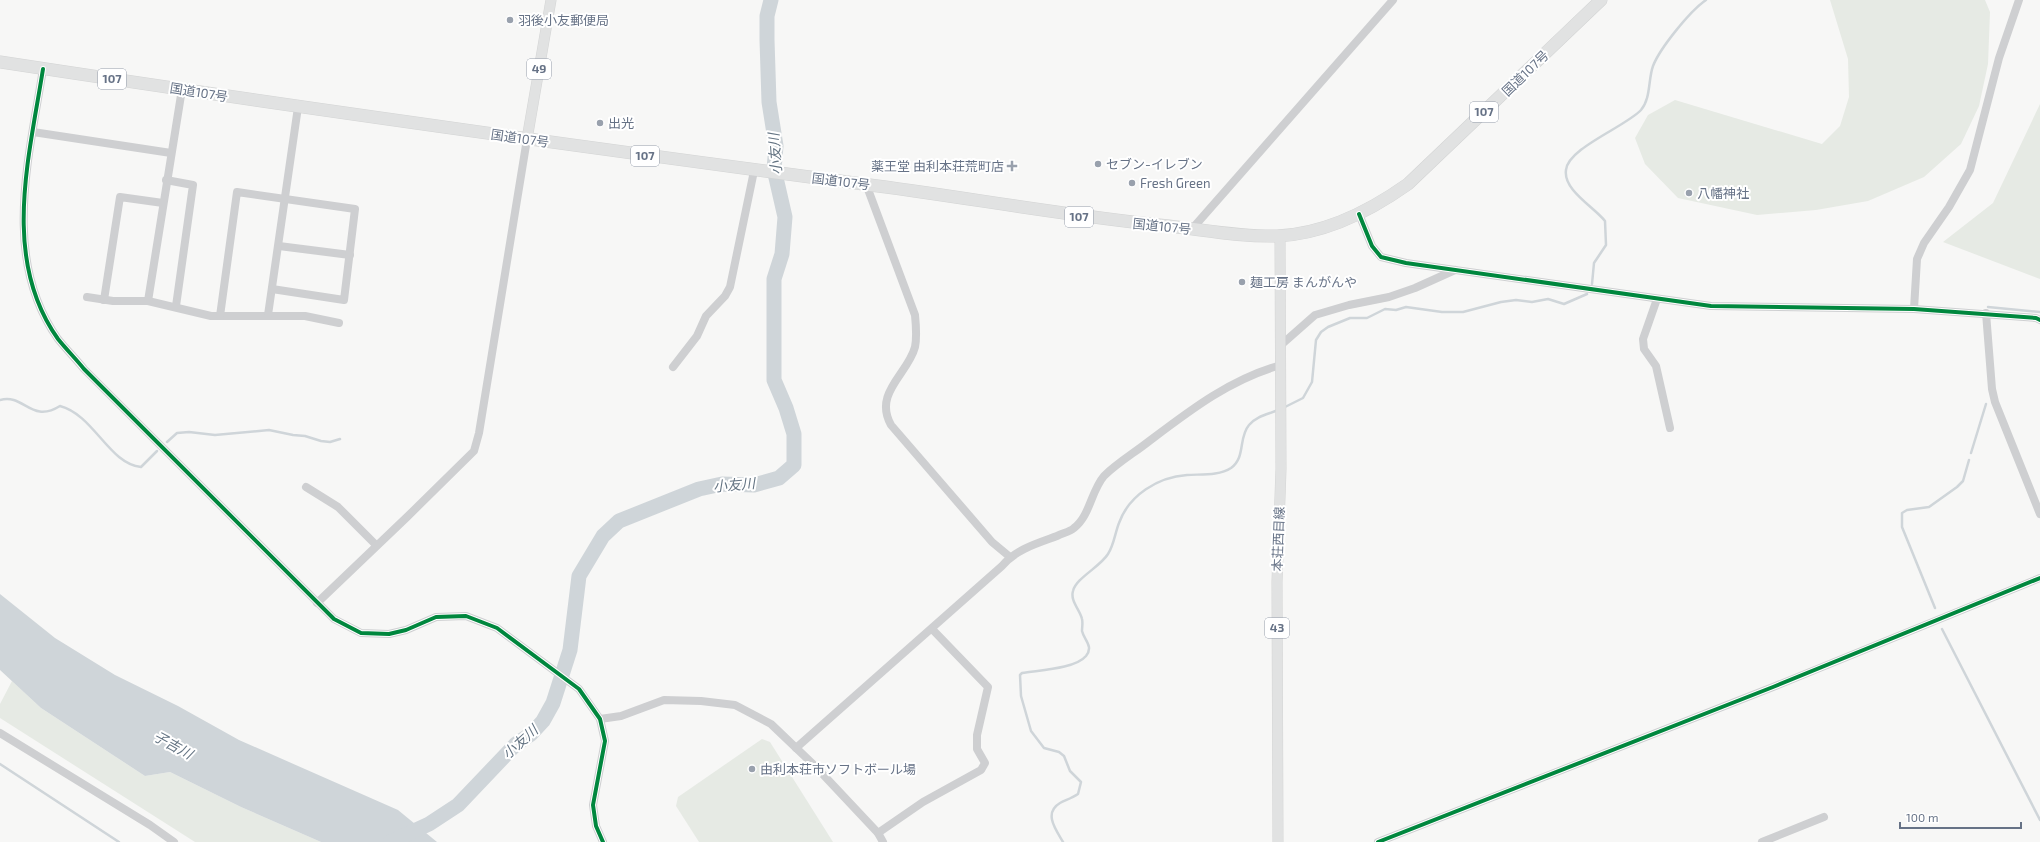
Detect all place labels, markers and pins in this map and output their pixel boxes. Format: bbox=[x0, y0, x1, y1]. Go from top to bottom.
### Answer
place label: 羽後小友郵便局 bbox=[518, 12, 609, 28]
marker: 羽後小友郵便局 bbox=[505, 15, 515, 25]
place label: 出光 bbox=[608, 115, 634, 131]
marker: 出光 bbox=[595, 118, 605, 128]
place label: セブン-イレブン bbox=[1106, 156, 1203, 172]
place label: 薬王堂 由利本荘荒町店 bbox=[871, 158, 1004, 174]
marker: セブン-イレブン bbox=[1093, 159, 1103, 169]
marker: 薬王堂 由利本荘荒町店 bbox=[1007, 161, 1017, 171]
place label: Fresh Green bbox=[1140, 175, 1211, 191]
marker: Fresh Green bbox=[1127, 178, 1137, 188]
place label: 八幡神社 bbox=[1697, 185, 1749, 201]
marker: 八幡神社 bbox=[1684, 188, 1694, 198]
place label: 麺工房 まんがんや bbox=[1250, 274, 1357, 290]
marker: 麺工房 まんがんや bbox=[1237, 277, 1247, 287]
place label: 由利本荘市ソフトボール場 bbox=[760, 761, 916, 777]
marker: 由利本荘市ソフトボール場 bbox=[747, 764, 757, 774]

